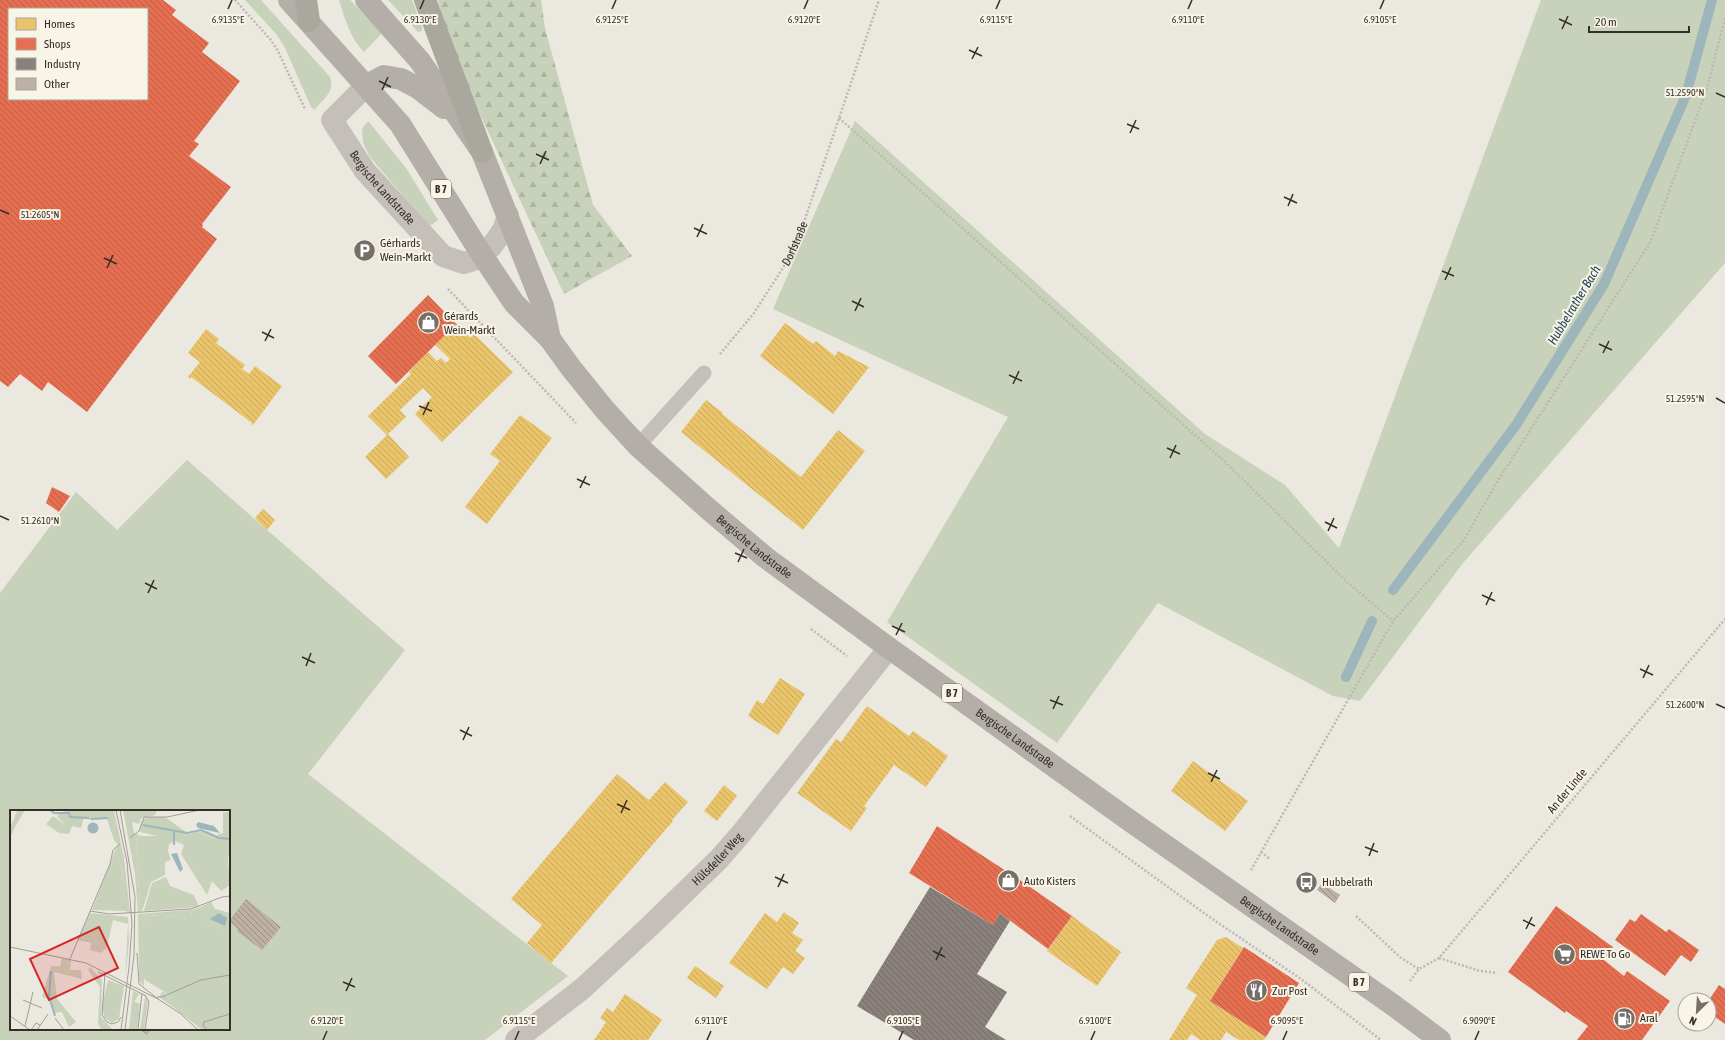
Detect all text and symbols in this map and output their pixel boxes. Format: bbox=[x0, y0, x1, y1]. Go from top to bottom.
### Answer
legend bbox=[8, 8, 148, 100]
scale bar bbox=[1589, 8, 1689, 34]
text: 6.9135°E bbox=[212, 14, 245, 25]
text: 6.9130°E bbox=[404, 14, 437, 25]
text: 6.9125°E bbox=[596, 14, 629, 25]
text: 6.9120°E bbox=[788, 14, 821, 25]
text: 6.9115°E bbox=[980, 14, 1013, 25]
text: 6.9110°E bbox=[1172, 14, 1205, 25]
text: 6.9105°E bbox=[1364, 14, 1397, 25]
text: 20 m bbox=[1595, 15, 1617, 29]
text: Homes bbox=[44, 17, 75, 31]
text: Shops bbox=[44, 37, 70, 51]
text: Industry bbox=[44, 57, 81, 71]
text: Other bbox=[44, 77, 70, 91]
text: 51.2590°N bbox=[1666, 87, 1704, 98]
street label: Bergische Landstraße bbox=[347, 148, 418, 228]
road number: B 7 bbox=[431, 180, 451, 198]
text: 51.2605°N bbox=[21, 209, 59, 220]
street label: Dorfstraße bbox=[779, 220, 811, 269]
place label: Gérhards Wein-Markt bbox=[380, 236, 432, 264]
parking icon: Gérhards Wein-Markt bbox=[352, 237, 378, 263]
water label: Hubbelrather Bach bbox=[1544, 262, 1604, 347]
place label: Gérards Wein-Markt bbox=[444, 309, 496, 337]
shop icon: Gérards Wein-Markt bbox=[415, 310, 441, 336]
text: 51.2595°N bbox=[1666, 393, 1704, 404]
street label: Bergische Landstraße bbox=[713, 512, 795, 581]
text: 51.2610°N bbox=[21, 515, 59, 526]
road number: B 7 bbox=[942, 684, 962, 702]
text: 51.2600°N bbox=[1666, 699, 1704, 710]
street label: Bergische Landstraße bbox=[973, 706, 1057, 771]
street label: An der Linde bbox=[1544, 766, 1590, 816]
inset map bbox=[10, 810, 230, 1030]
street label: Hülsdeller Weg bbox=[689, 829, 746, 888]
shop icon: Auto Kisters bbox=[995, 868, 1021, 894]
bus stop icon: Hubbelrath bbox=[1293, 869, 1319, 895]
place label: Auto Kisters bbox=[1024, 874, 1076, 888]
place label: Hubbelrath bbox=[1322, 875, 1373, 889]
street label: Bergische Landstraße bbox=[1237, 893, 1322, 958]
supermarket icon: REWE To Go bbox=[1552, 941, 1578, 967]
place label: REWE To Go bbox=[1580, 947, 1631, 961]
road number: B 7 bbox=[1349, 973, 1369, 991]
restaurant icon: Zur Post bbox=[1243, 978, 1269, 1004]
place label: Zur Post bbox=[1272, 984, 1308, 998]
north arrow bbox=[1677, 992, 1717, 1032]
fuel station icon: Aral bbox=[1612, 1005, 1638, 1031]
place label: Aral bbox=[1640, 1011, 1659, 1025]
text: N bbox=[1687, 1014, 1698, 1028]
text: 6.9120°E bbox=[311, 1015, 344, 1026]
text: 6.9115°E bbox=[503, 1015, 536, 1026]
text: 6.9110°E bbox=[695, 1015, 728, 1026]
text: 6.9105°E bbox=[887, 1015, 920, 1026]
text: 6.9100°E bbox=[1079, 1015, 1112, 1026]
text: 6.9095°E bbox=[1271, 1015, 1304, 1026]
text: 6.9090°E bbox=[1463, 1015, 1496, 1026]

